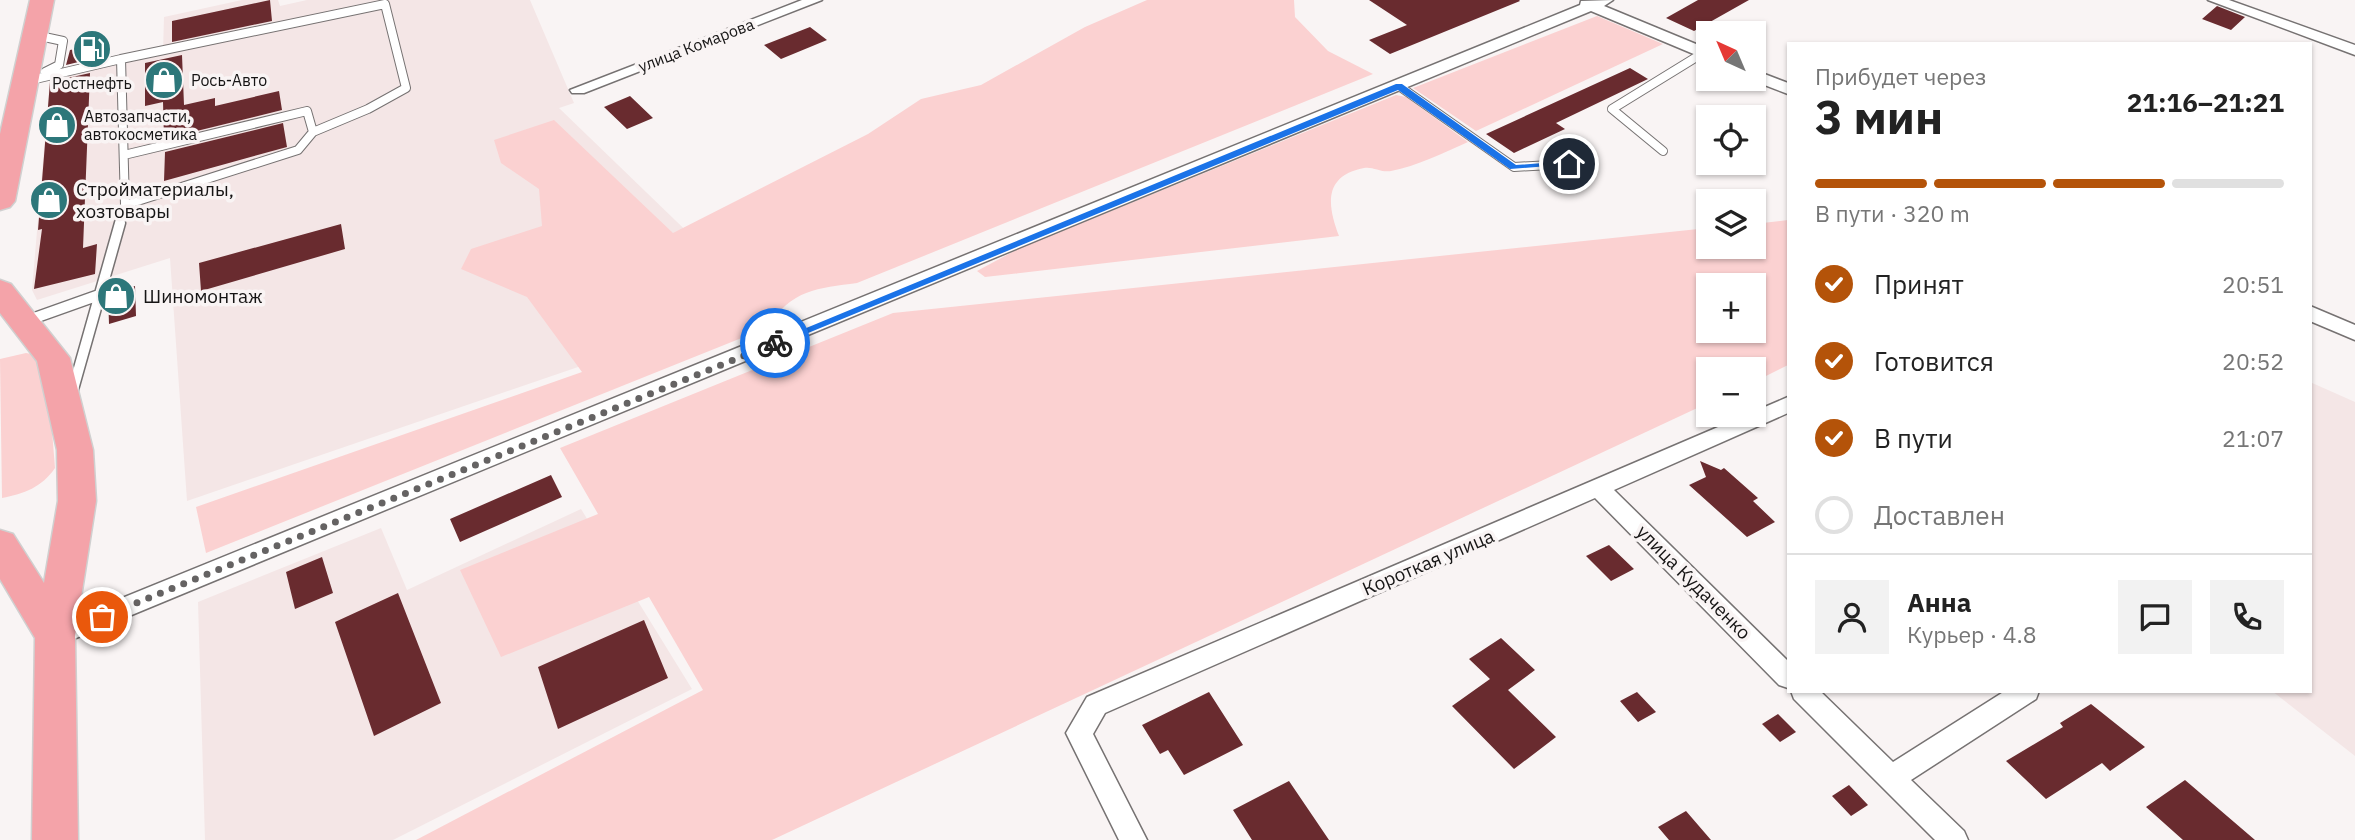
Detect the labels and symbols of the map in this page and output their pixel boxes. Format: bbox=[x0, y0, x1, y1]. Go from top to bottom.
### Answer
street label: улица Комарова bbox=[635, 14, 757, 76]
north arrow bbox=[1696, 21, 1766, 91]
fuel station icon: Ростнефть bbox=[71, 28, 113, 70]
shop icon: Рось-Авто bbox=[143, 59, 185, 101]
place label: Рось-Авто bbox=[191, 70, 267, 90]
place label: Ростнефть bbox=[52, 73, 132, 93]
shop icon: Автозапчасти, автокосметика bbox=[36, 104, 78, 146]
place label: Автозапчасти, автокосметика bbox=[84, 106, 197, 144]
pin bbox=[1539, 134, 1599, 194]
place label: Стройматериалы, хозтовары bbox=[76, 177, 234, 223]
shop icon: Стройматериалы, хозтовары bbox=[28, 179, 70, 221]
shop icon: Шиномонтаж bbox=[95, 275, 137, 317]
place label: Шиномонтаж bbox=[143, 284, 263, 308]
courier bbox=[740, 308, 810, 378]
street label: улица Кудаченко bbox=[1632, 520, 1756, 644]
street label: Короткая улица bbox=[1359, 523, 1497, 601]
pin bbox=[72, 587, 132, 647]

